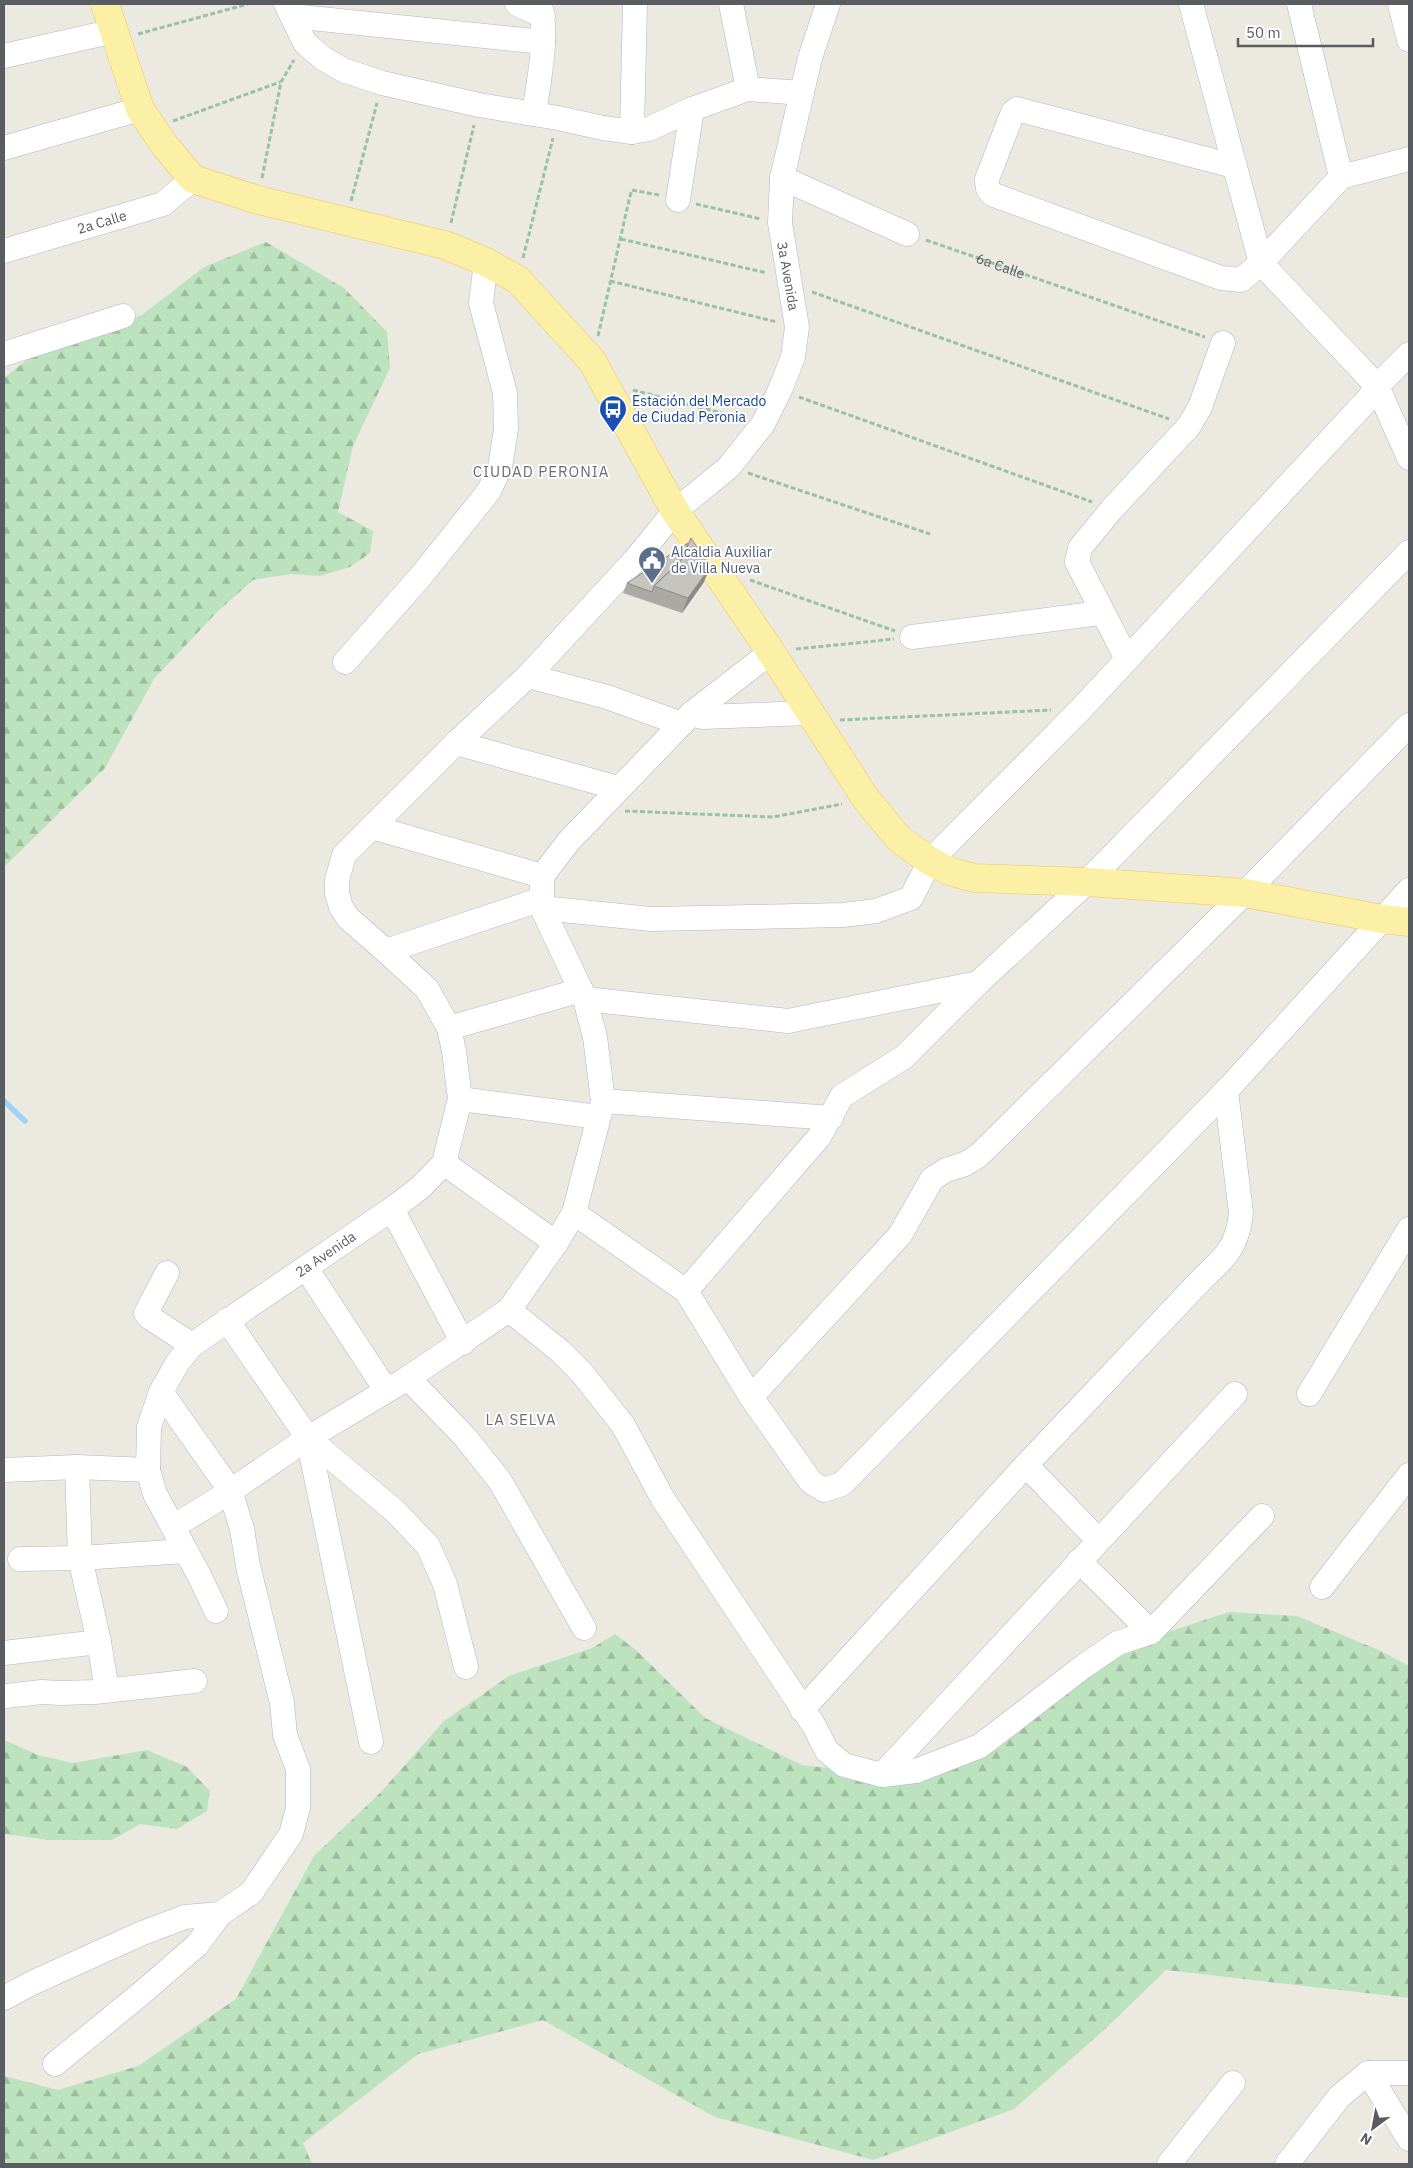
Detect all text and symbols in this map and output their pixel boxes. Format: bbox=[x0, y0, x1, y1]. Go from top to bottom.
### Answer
scale bar bbox=[1238, 15, 1373, 47]
text: 50 m bbox=[1246, 23, 1281, 42]
street label: 2a Calle bbox=[75, 206, 129, 238]
street label: 3a Avenida bbox=[773, 240, 803, 312]
street label: 6a Calle bbox=[974, 249, 1028, 283]
place label: Estación del Mercado de Ciudad Peronia bbox=[632, 392, 767, 426]
bus stop icon: Estación del Mercado de Ciudad Peronia bbox=[598, 394, 628, 433]
district label: CIUDAD PERONIA bbox=[473, 462, 609, 481]
place label: Alcaldia Auxiliar de Villa Nueva bbox=[671, 543, 772, 577]
public building icon: Alcaldia Auxiliar de Villa Nueva bbox=[637, 545, 667, 584]
street label: 2a Avenida bbox=[292, 1227, 360, 1281]
district label: LA SELVA bbox=[485, 1410, 557, 1429]
north arrow bbox=[1348, 2103, 1398, 2153]
text: N bbox=[1357, 2129, 1375, 2149]

